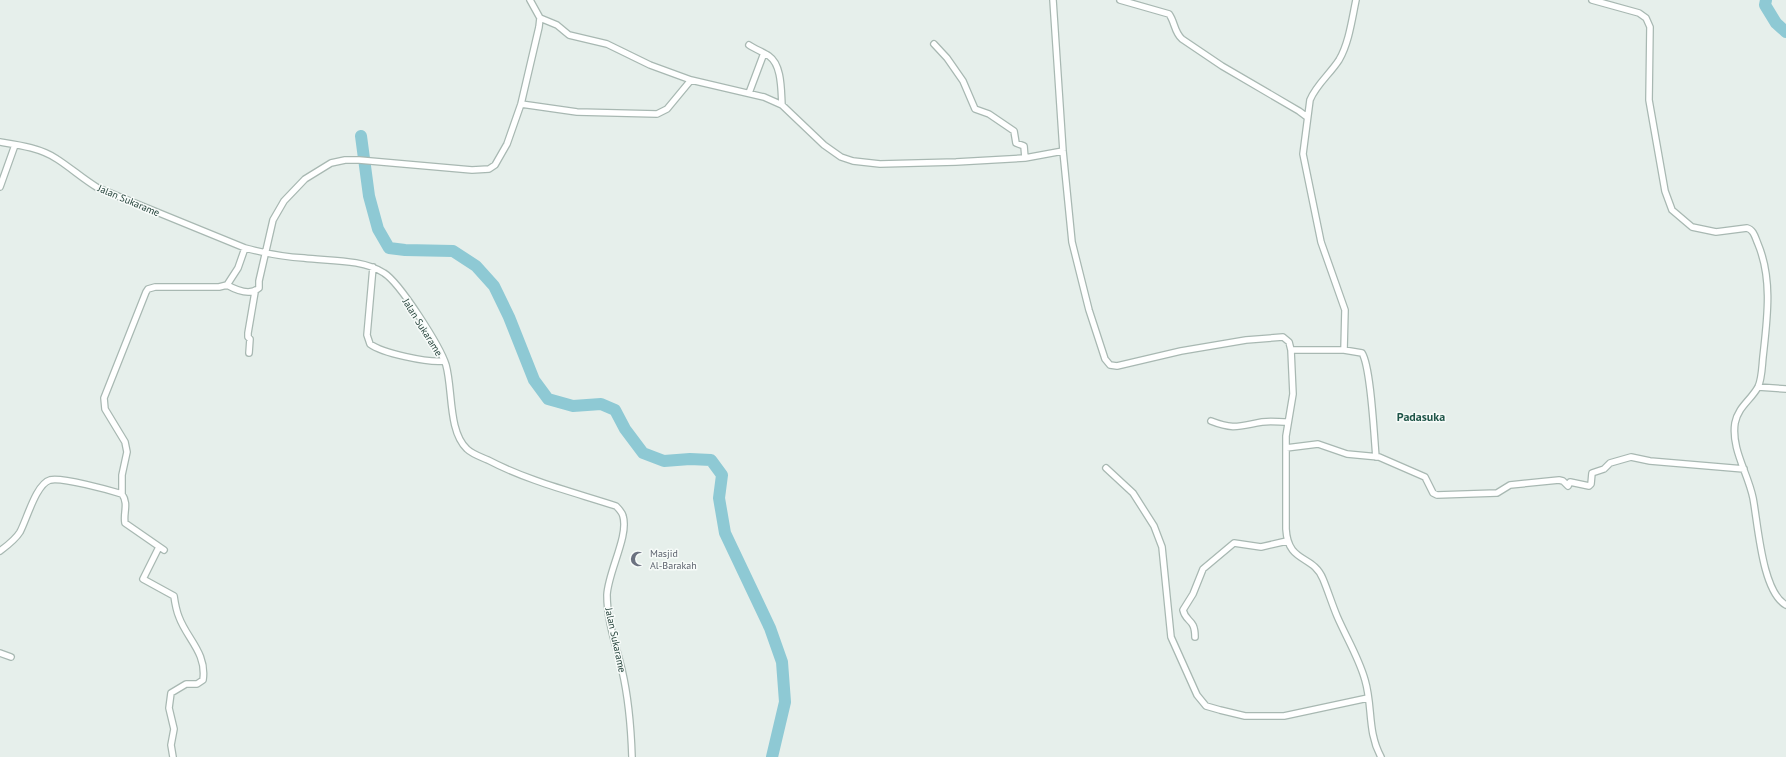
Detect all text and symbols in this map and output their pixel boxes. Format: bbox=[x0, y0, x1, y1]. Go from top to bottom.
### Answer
street label: Jalan Sukarame bbox=[95, 181, 162, 219]
street label: Jalan Sukarame bbox=[399, 295, 446, 359]
district label: Padasuka bbox=[1397, 409, 1445, 424]
place label: Masjid Al-Barakah bbox=[650, 547, 697, 572]
mosque icon: Masjid Al-Barakah bbox=[629, 550, 647, 568]
street label: Jalan Sukarame bbox=[602, 606, 629, 674]

